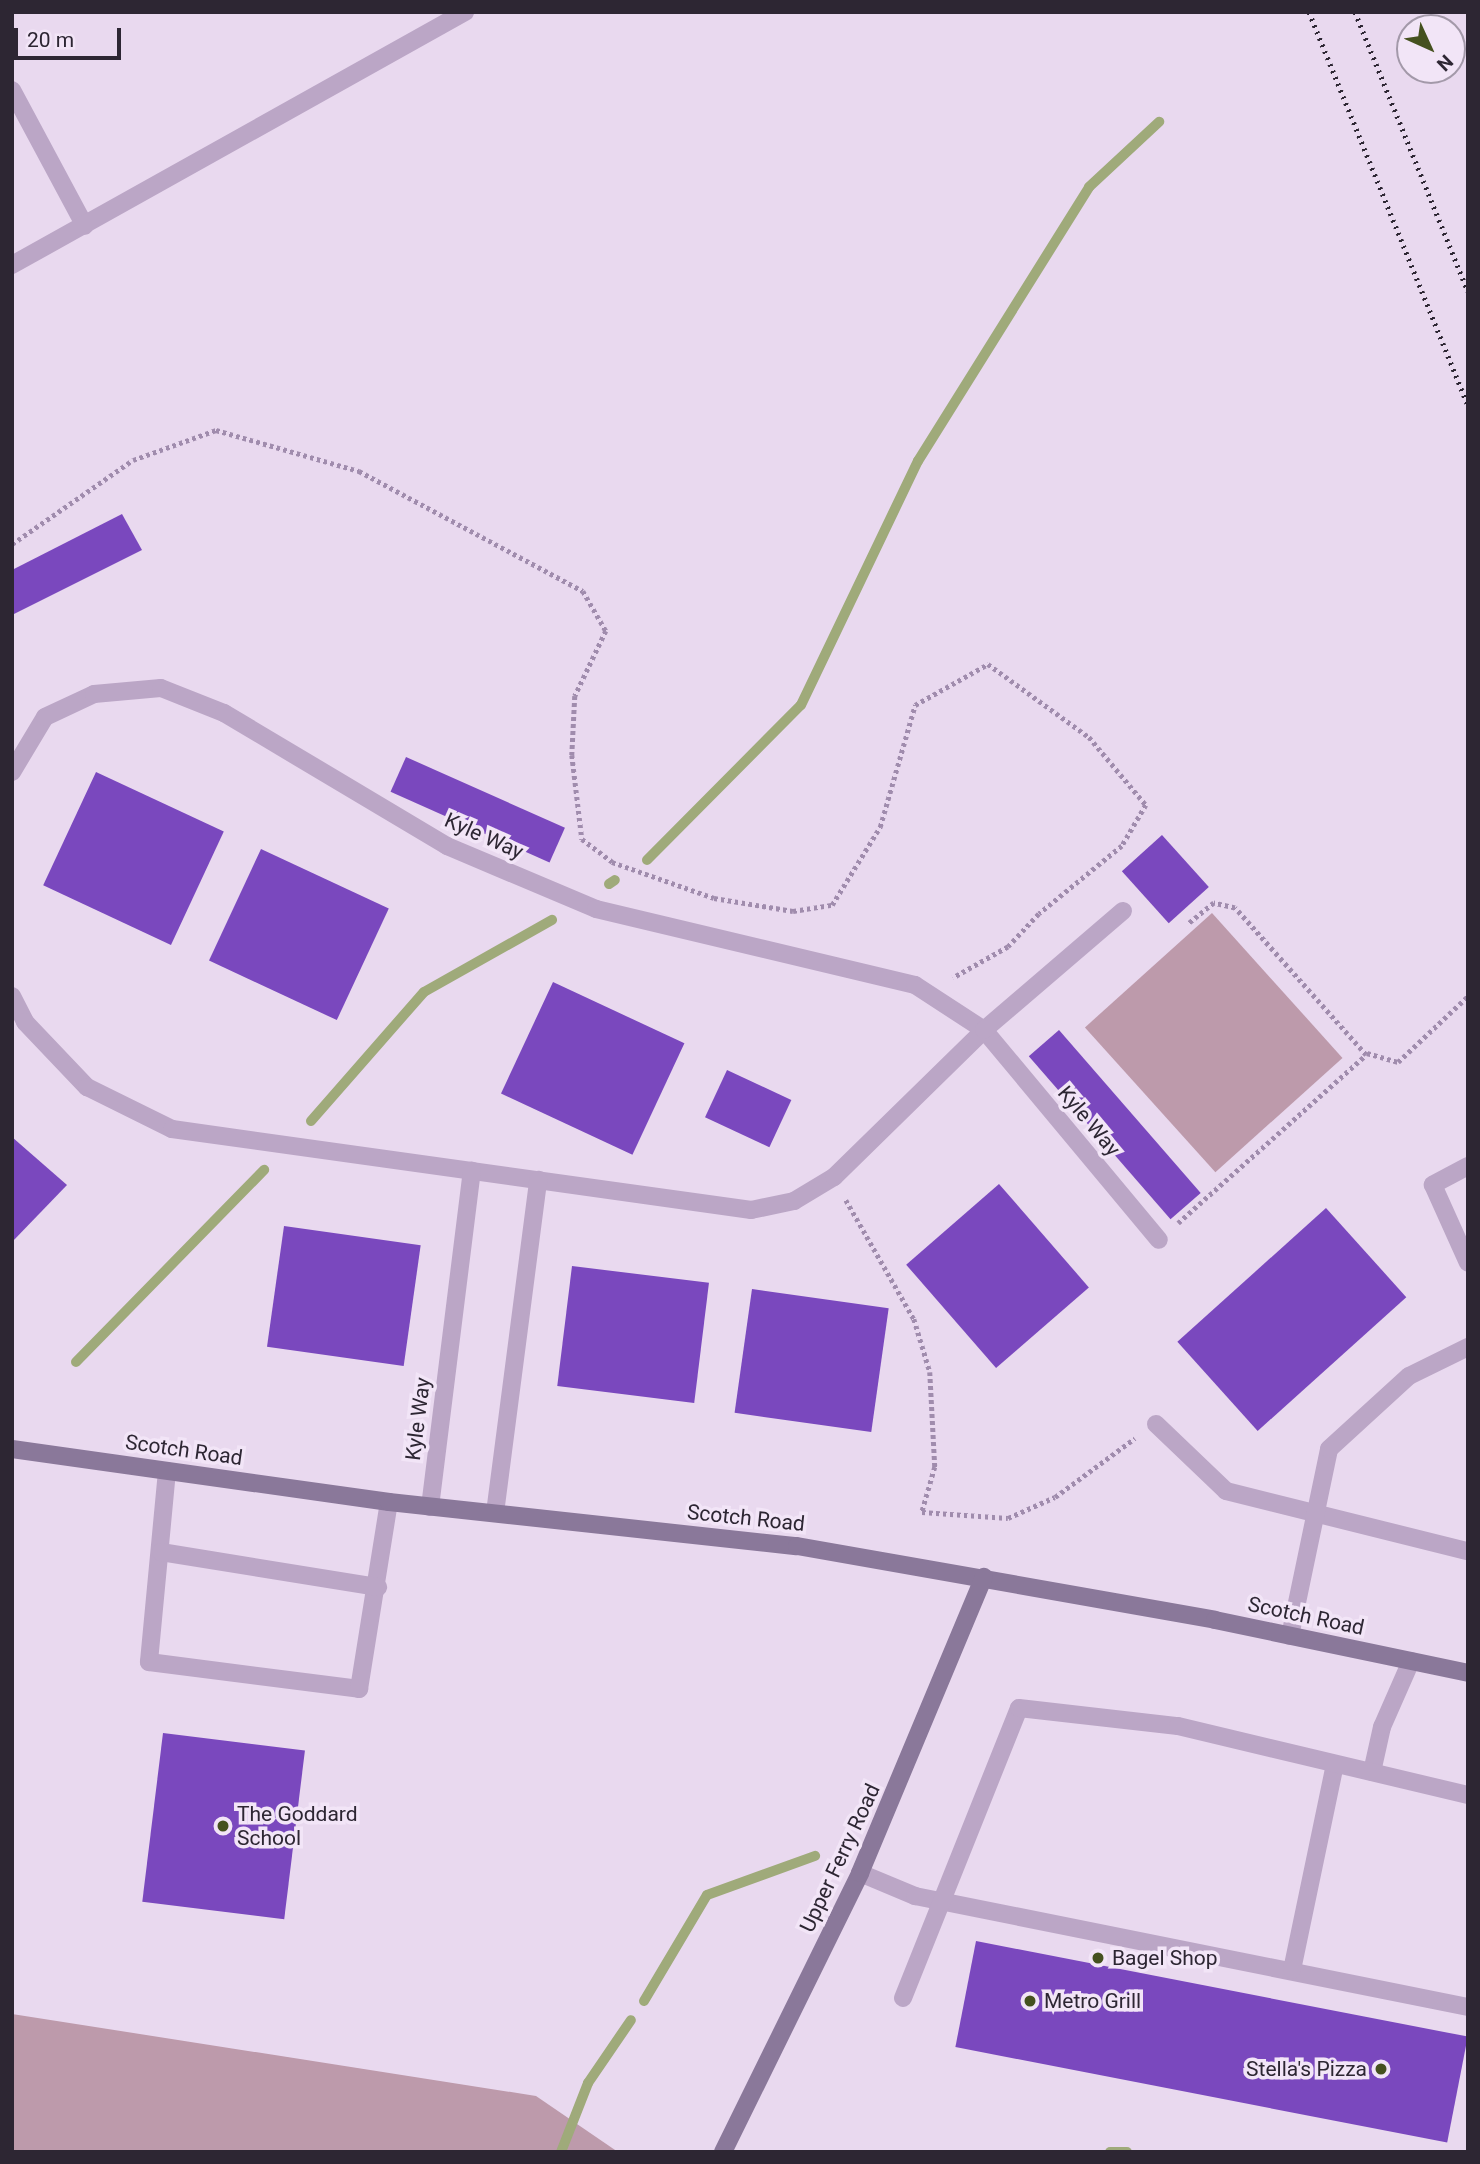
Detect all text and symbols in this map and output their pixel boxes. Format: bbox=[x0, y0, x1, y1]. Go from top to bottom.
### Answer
scale bar bbox=[18, 14, 124, 58]
north arrow bbox=[1396, 14, 1466, 84]
text: 20 m bbox=[27, 28, 74, 52]
text: N bbox=[1432, 50, 1458, 76]
street label: Kyle Way bbox=[441, 807, 527, 865]
street label: Kyle Way bbox=[1052, 1081, 1126, 1161]
street label: Kyle Way bbox=[400, 1376, 436, 1462]
street label: Scotch Road bbox=[124, 1429, 244, 1471]
street label: Scotch Road bbox=[686, 1499, 806, 1537]
street label: Scotch Road bbox=[1246, 1591, 1366, 1641]
street label: Upper Ferry Road bbox=[795, 1780, 885, 1936]
place label: The Goddard School bbox=[237, 1801, 358, 1851]
marker: The Goddard School bbox=[215, 1818, 231, 1834]
place label: Bagel Shop bbox=[1112, 1945, 1218, 1971]
marker: Bagel Shop bbox=[1090, 1950, 1106, 1966]
place label: Metro Grill bbox=[1044, 1988, 1141, 2014]
marker: Metro Grill bbox=[1022, 1993, 1038, 2009]
place label: Stella's Pizza bbox=[1246, 2056, 1367, 2082]
marker: Stella's Pizza bbox=[1373, 2061, 1389, 2077]

